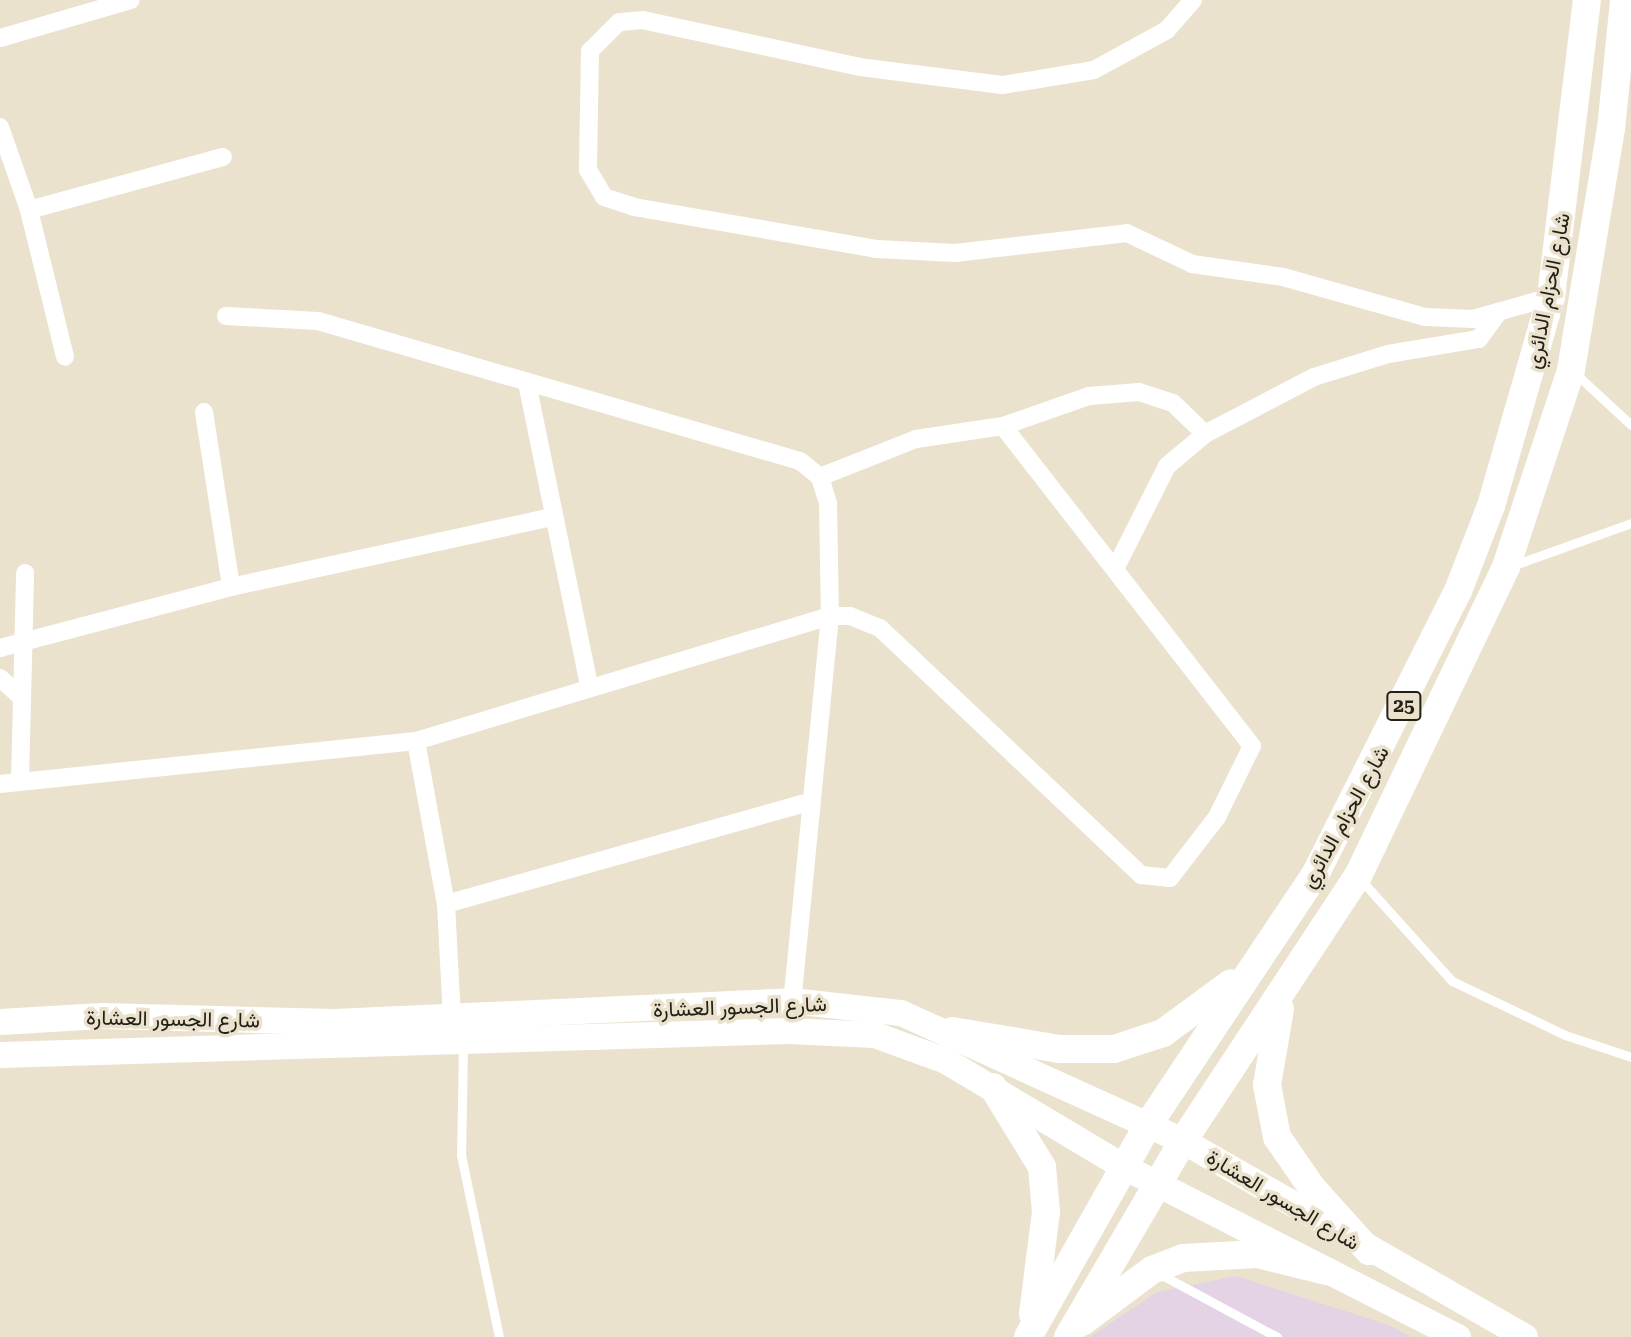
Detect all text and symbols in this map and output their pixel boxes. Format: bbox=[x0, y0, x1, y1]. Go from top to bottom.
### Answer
street label: شارع الحزام الدائري bbox=[1521, 211, 1575, 371]
road number: 25 bbox=[1385, 691, 1423, 722]
street label: شارع الحزام الدائري bbox=[1296, 742, 1394, 892]
street label: شارع الجسور العشارة bbox=[653, 991, 827, 1023]
street label: شارع الجسور العشارة bbox=[86, 1005, 260, 1033]
street label: شارع الجسور العشارة bbox=[1202, 1144, 1364, 1256]

